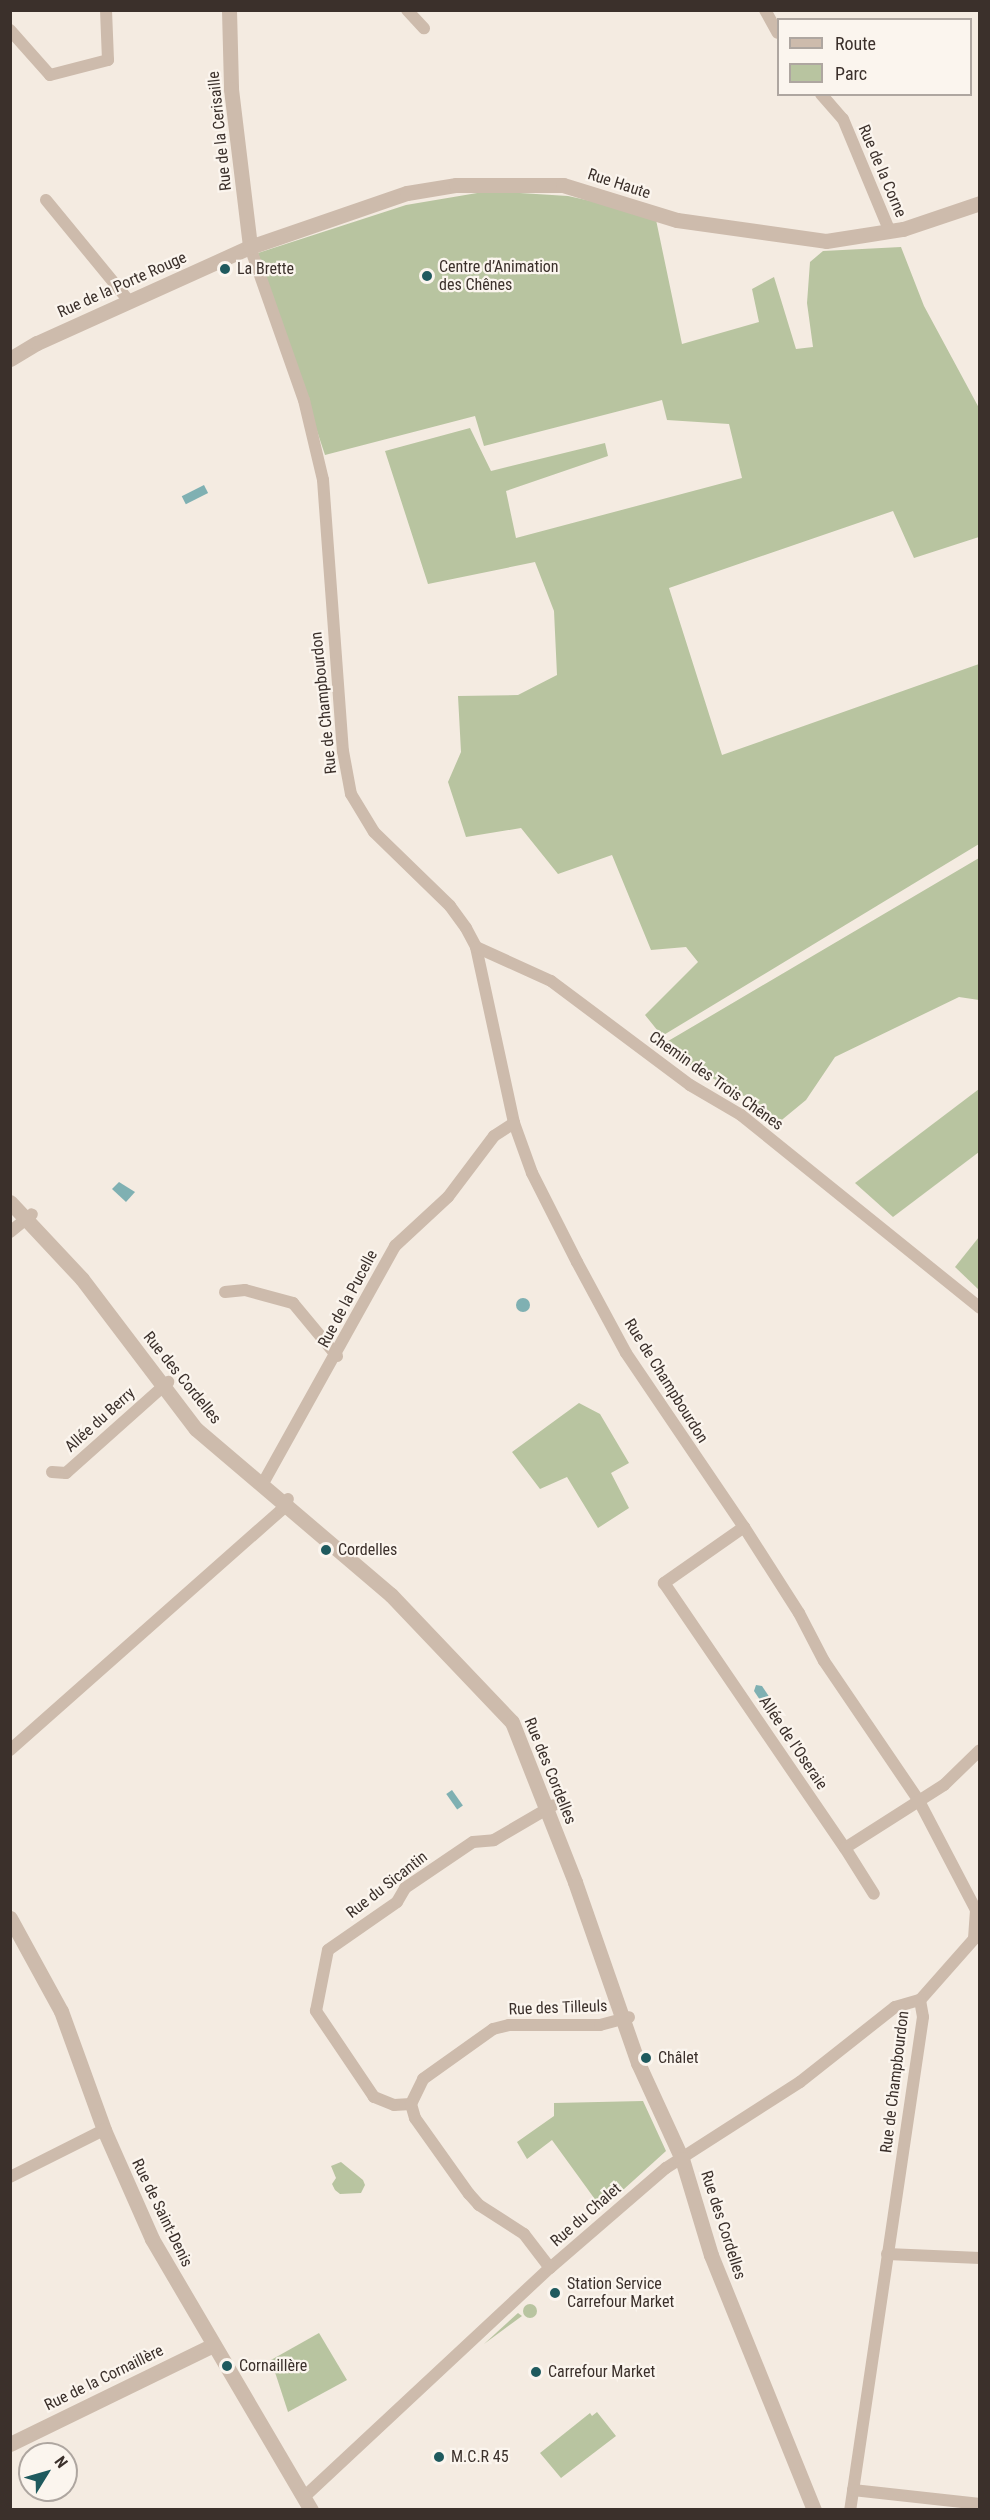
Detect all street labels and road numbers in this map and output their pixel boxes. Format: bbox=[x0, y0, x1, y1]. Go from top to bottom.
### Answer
street label: Rue de la Cerisaille bbox=[204, 70, 236, 192]
street label: Rue de la Corne bbox=[854, 122, 910, 220]
street label: Rue Haute bbox=[585, 165, 653, 203]
street label: Rue de la Porte Rouge bbox=[55, 248, 189, 322]
street label: Rue de Champbourdon bbox=[307, 631, 341, 775]
street label: Chemin des Trois Chênes bbox=[645, 1027, 787, 1135]
street label: Rue de la Pucelle bbox=[314, 1247, 382, 1351]
street label: Rue de Champbourdon bbox=[620, 1315, 712, 1447]
street label: Rue des Cordelles bbox=[139, 1328, 225, 1428]
street label: Allée du Berry bbox=[61, 1384, 139, 1456]
street label: Allée de l'Oseraie bbox=[755, 1693, 831, 1793]
street label: Rue des Cordelles bbox=[520, 1715, 580, 1827]
street label: Rue du Sicantin bbox=[343, 1847, 431, 1923]
street label: Rue des Tilleuls bbox=[508, 1997, 608, 2019]
street label: Rue de Champbourdon bbox=[877, 2010, 913, 2154]
street label: Rue de Saint-Denis bbox=[128, 2156, 196, 2270]
street label: Rue des Cordelles bbox=[696, 2168, 750, 2282]
street label: Rue du Chalet bbox=[547, 2179, 625, 2251]
street label: Rue de la Cornaillère bbox=[42, 2341, 166, 2415]

